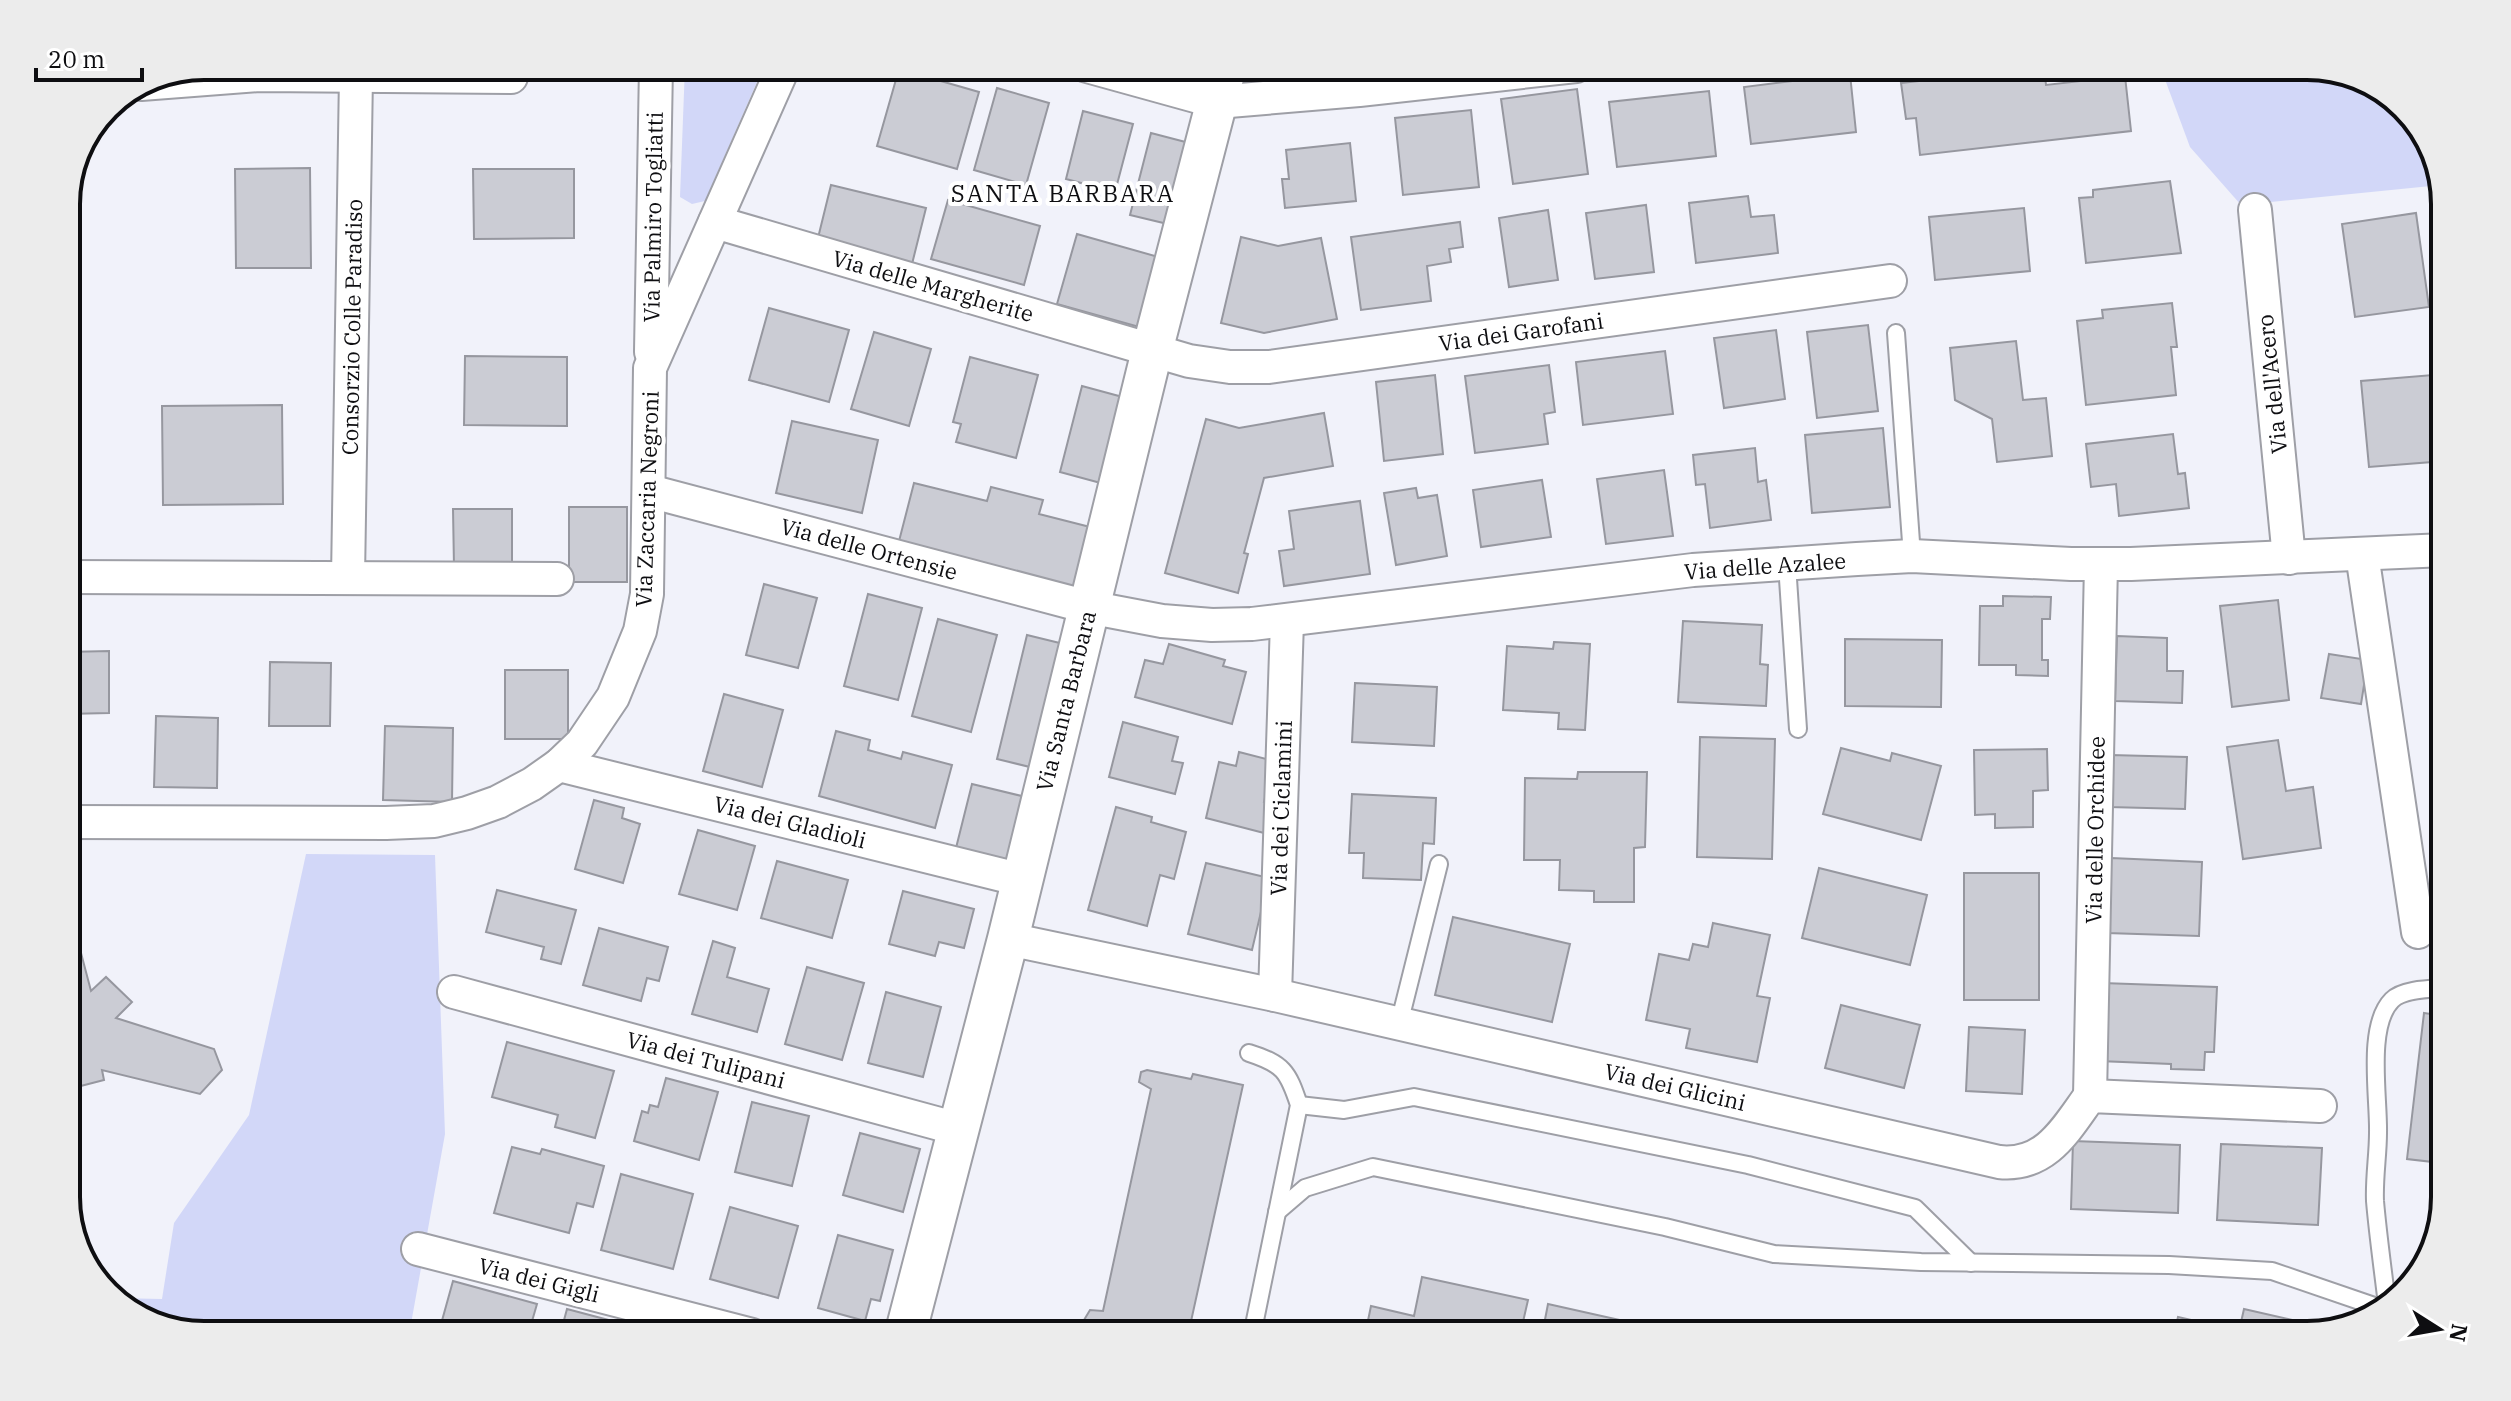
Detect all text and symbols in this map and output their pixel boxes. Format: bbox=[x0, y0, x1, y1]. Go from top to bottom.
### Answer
scale bar bbox=[36, 32, 142, 82]
text: 20 m bbox=[48, 43, 105, 75]
street label: Via Palmiro Togliatti bbox=[636, 111, 669, 323]
district label: SANTA BARBARA bbox=[951, 177, 1175, 209]
street label: Consorzio Colle Paradiso bbox=[335, 199, 368, 455]
street label: Via delle Margherite bbox=[829, 243, 1037, 328]
street label: Via dei Garofani bbox=[1437, 306, 1605, 357]
street label: Via dell'Acero bbox=[2250, 313, 2293, 455]
street label: Via Zaccaria Negroni bbox=[628, 390, 665, 608]
street label: Via delle Ortensie bbox=[777, 511, 961, 586]
street label: Via delle Azalee bbox=[1683, 545, 1847, 586]
street label: Via Santa Barbara bbox=[1029, 607, 1102, 795]
street label: Via dei Ciclamini bbox=[1263, 720, 1298, 896]
street label: Via delle Orchidee bbox=[2078, 736, 2111, 924]
street label: Via dei Gladioli bbox=[711, 789, 869, 854]
street label: Via dei Tulipani bbox=[624, 1024, 789, 1095]
street label: Via dei Glicini bbox=[1602, 1056, 1749, 1117]
street label: Via dei Gigli bbox=[476, 1250, 603, 1309]
north arrow bbox=[2399, 1289, 2479, 1369]
text: N bbox=[2443, 1322, 2475, 1344]

